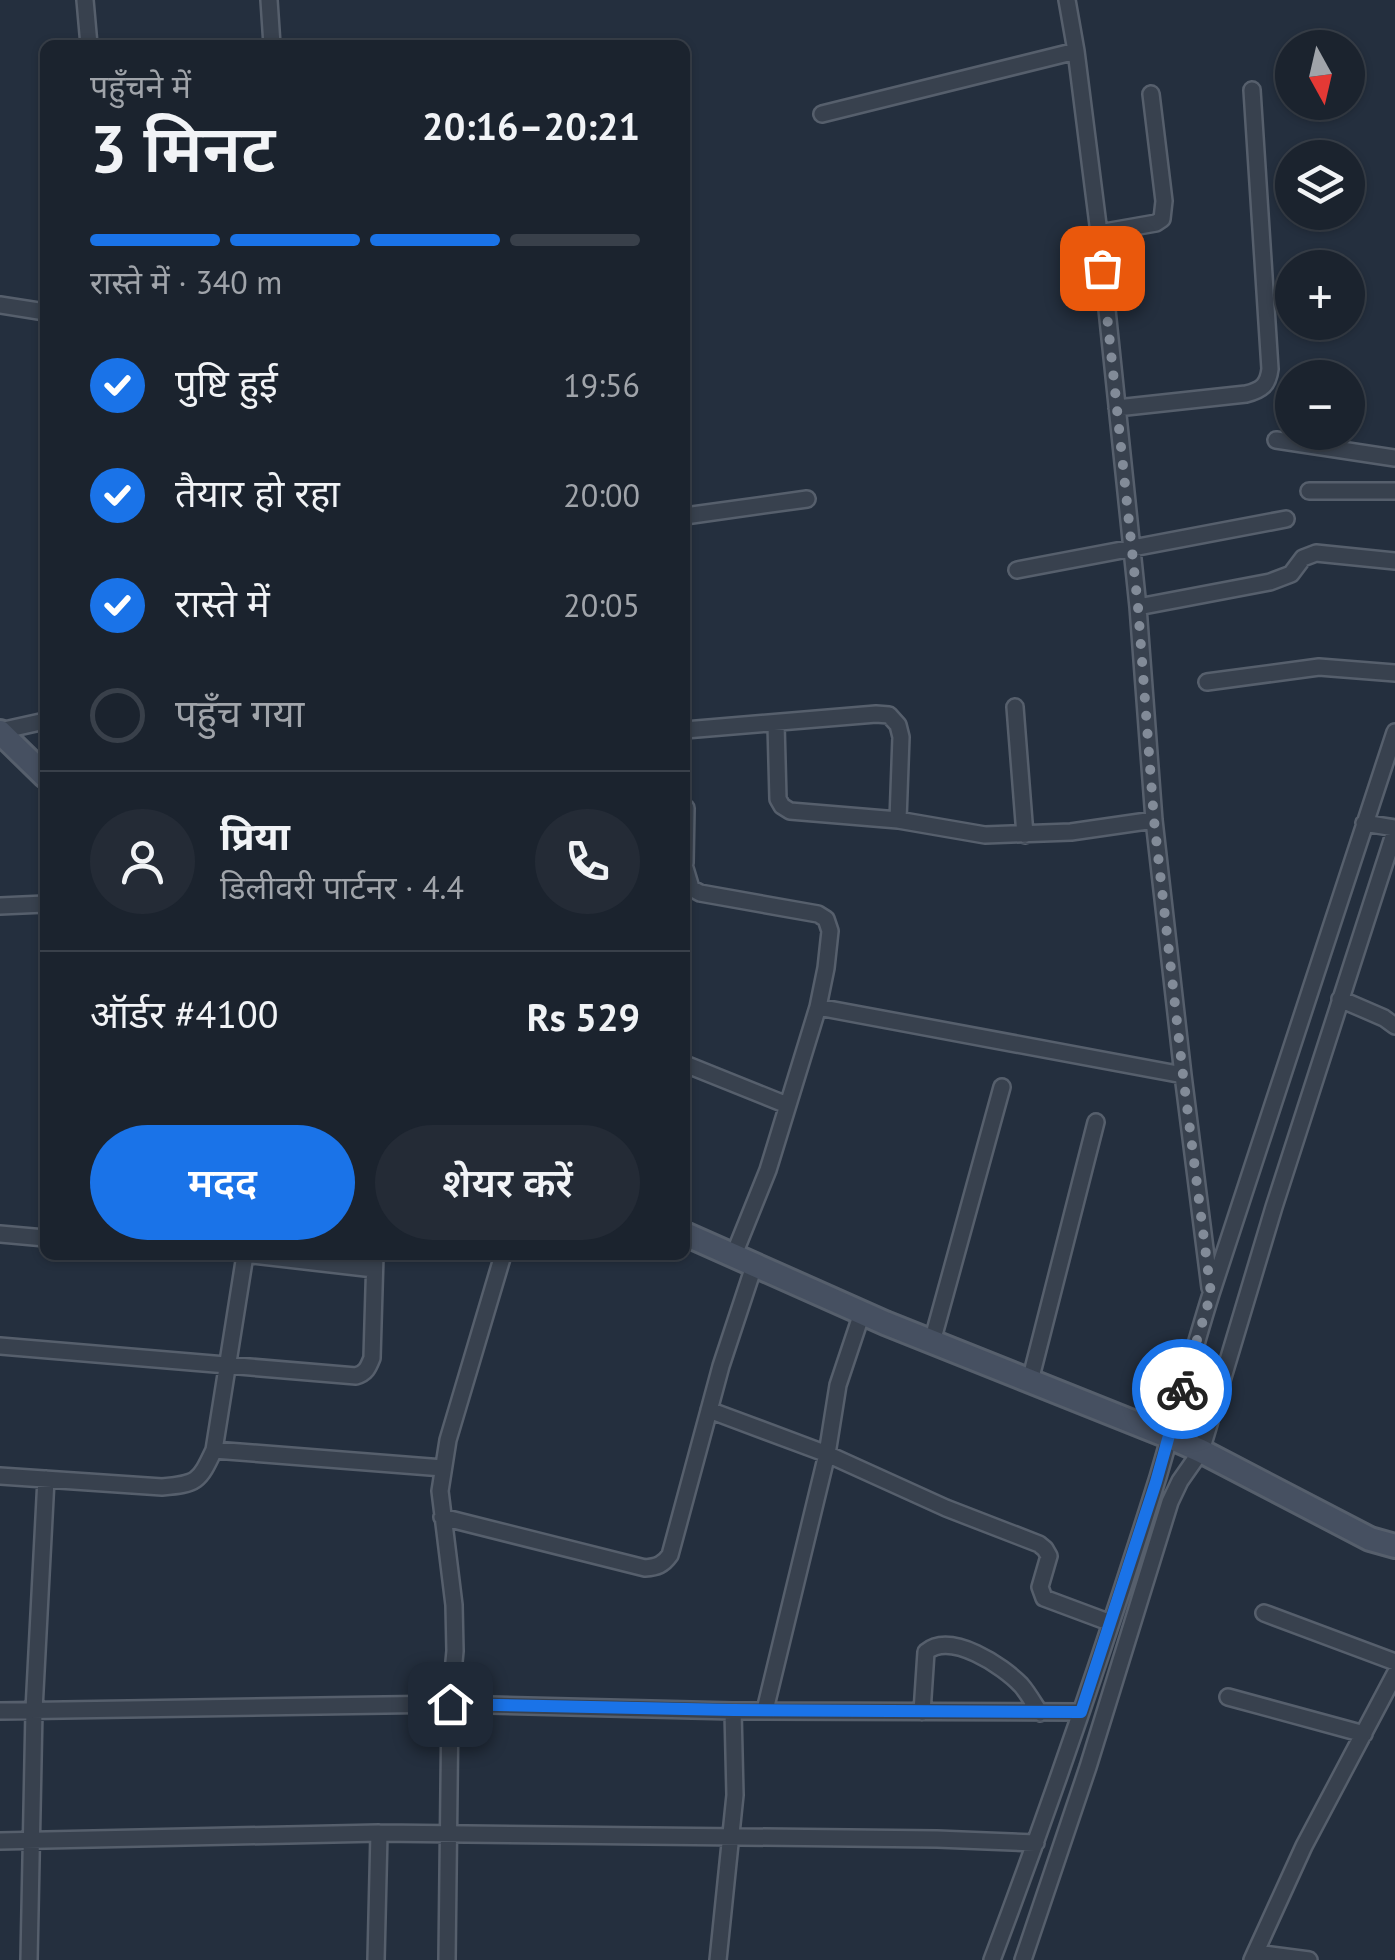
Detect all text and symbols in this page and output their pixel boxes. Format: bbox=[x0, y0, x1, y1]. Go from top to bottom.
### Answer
north arrow bbox=[1275, 30, 1365, 120]
map controls bbox=[1275, 30, 1365, 450]
text: पहुँचने में bbox=[90, 65, 191, 107]
text: 20:16–20:21 bbox=[422, 101, 640, 150]
text: 3 मिनट bbox=[90, 106, 275, 190]
button: layers bbox=[1275, 140, 1365, 230]
pin bbox=[1060, 226, 1145, 311]
icon: bag bbox=[1075, 241, 1130, 296]
button: + bbox=[1275, 250, 1365, 340]
text: रास्ते में · 340 m bbox=[90, 261, 282, 303]
icon: check bbox=[90, 358, 145, 413]
text: पुष्टि हुई bbox=[175, 358, 278, 407]
button: − bbox=[1275, 360, 1365, 450]
text: 19:56 bbox=[563, 364, 640, 406]
icon: check bbox=[90, 468, 145, 523]
text: तैयार हो रहा bbox=[175, 468, 340, 517]
text: 20:00 bbox=[563, 474, 640, 516]
icon: check bbox=[90, 578, 145, 633]
text: रास्ते में bbox=[175, 578, 270, 627]
text: 20:05 bbox=[563, 584, 640, 626]
text: पहुँच गया bbox=[175, 688, 304, 737]
button: person bbox=[90, 809, 195, 914]
button: phone bbox=[535, 809, 640, 914]
text: प्रिया bbox=[220, 811, 290, 860]
text: डिलीवरी पार्टनर · 4.4 bbox=[220, 866, 464, 908]
text: ऑर्डर #4100 bbox=[90, 989, 278, 1038]
text: Rs 529 bbox=[527, 992, 640, 1041]
button: मदद bbox=[90, 1125, 355, 1240]
button: शेयर करें bbox=[375, 1125, 640, 1240]
courier bbox=[1132, 1339, 1232, 1439]
icon: bike bbox=[1155, 1362, 1210, 1417]
pin bbox=[408, 1662, 493, 1747]
icon: home bbox=[423, 1677, 478, 1732]

